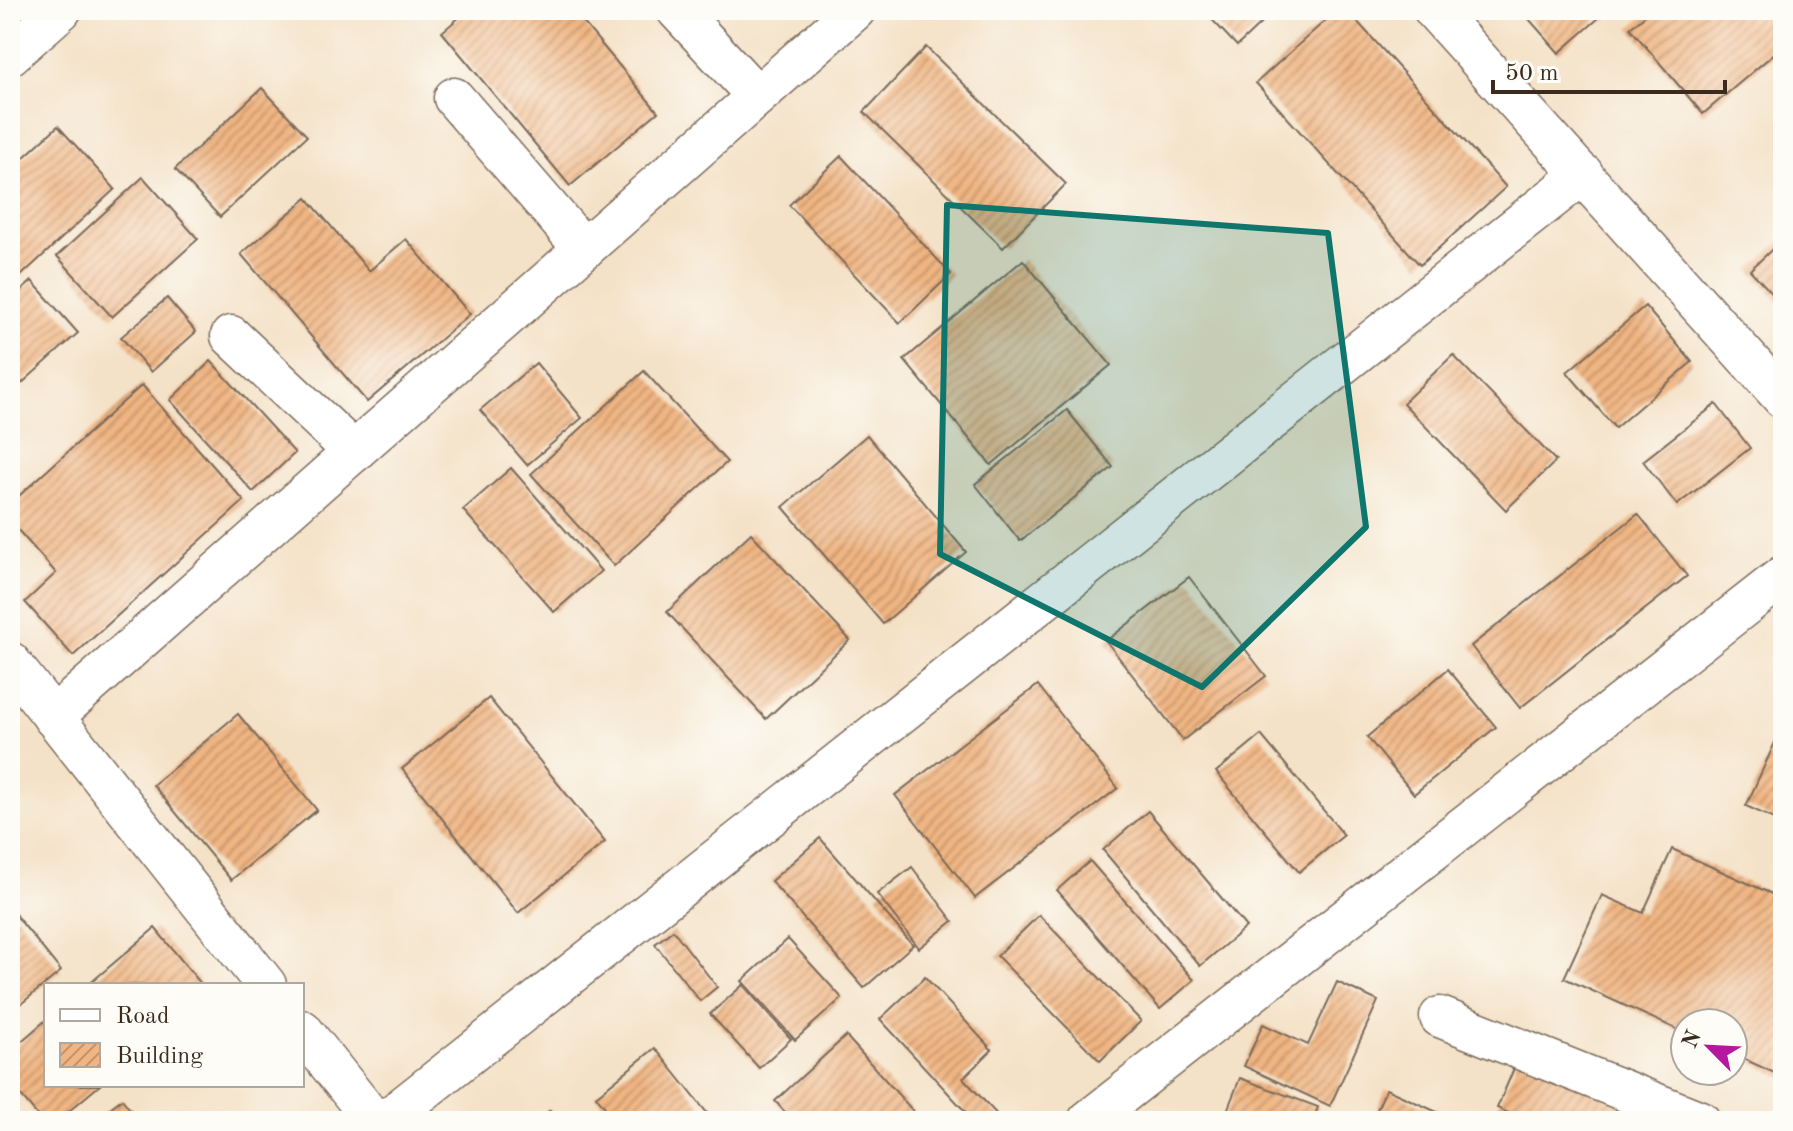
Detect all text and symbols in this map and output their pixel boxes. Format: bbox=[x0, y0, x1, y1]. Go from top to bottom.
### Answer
scale bar bbox=[1493, 44, 1725, 94]
text: 50 m bbox=[1505, 62, 1559, 86]
legend bbox=[44, 983, 304, 1087]
text: Road bbox=[116, 1005, 169, 1029]
north arrow bbox=[1669, 1007, 1749, 1087]
text: N bbox=[1679, 1027, 1706, 1052]
text: Building bbox=[116, 1045, 203, 1069]

